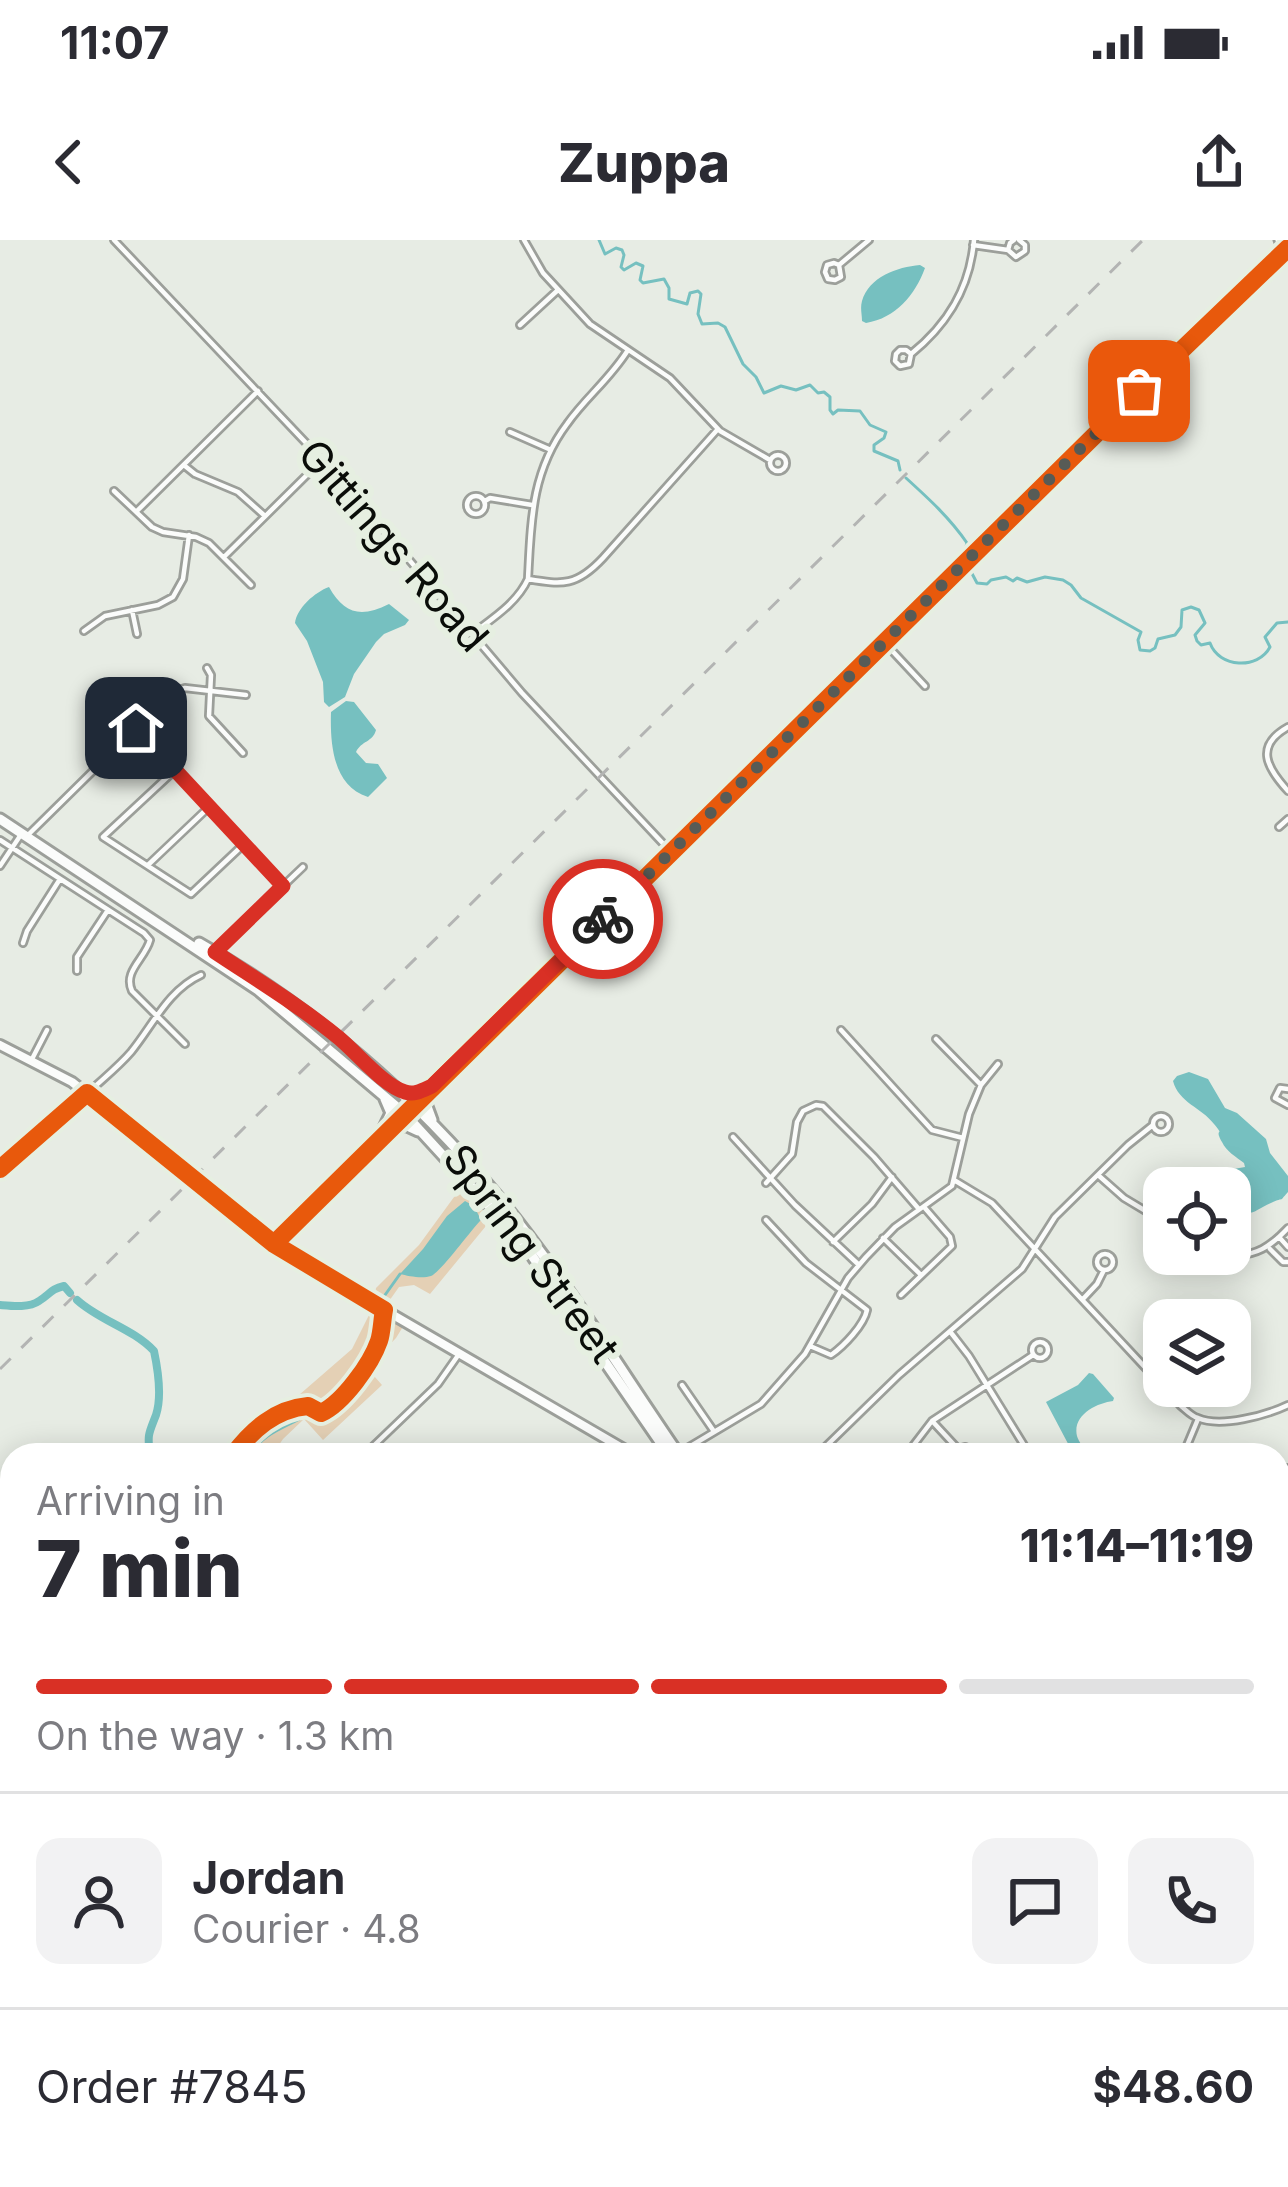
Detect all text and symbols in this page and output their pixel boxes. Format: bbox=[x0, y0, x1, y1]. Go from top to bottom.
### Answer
text: 11:07 bbox=[60, 15, 169, 70]
icon: back bbox=[36, 129, 102, 195]
icon: share bbox=[1186, 129, 1252, 195]
text: Zuppa bbox=[558, 130, 730, 195]
pin bbox=[1088, 340, 1190, 442]
icon: bag bbox=[1106, 358, 1172, 424]
street label: Gittings Road bbox=[288, 429, 500, 661]
pin bbox=[85, 677, 187, 779]
icon: home bbox=[103, 695, 169, 761]
courier bbox=[543, 859, 663, 979]
icon: bike bbox=[570, 886, 636, 952]
street label: Spring Street bbox=[433, 1134, 631, 1372]
map controls bbox=[1143, 1167, 1251, 1407]
button: locate bbox=[1143, 1167, 1251, 1275]
button: layers bbox=[1143, 1299, 1251, 1407]
text: Arriving in bbox=[36, 1477, 225, 1524]
text: 11:14–11:19 bbox=[1020, 1518, 1254, 1573]
text: 7 min bbox=[36, 1521, 243, 1616]
text: On the way · 1.3 km bbox=[36, 1712, 394, 1759]
button: person bbox=[36, 1838, 162, 1964]
button: chat bbox=[972, 1838, 1098, 1964]
button: phone bbox=[1128, 1838, 1254, 1964]
text: Jordan bbox=[192, 1850, 346, 1905]
text: Courier · 4.8 bbox=[192, 1905, 421, 1952]
text: Order #7845 bbox=[36, 2059, 308, 2114]
text: $48.60 bbox=[1092, 2059, 1254, 2114]

